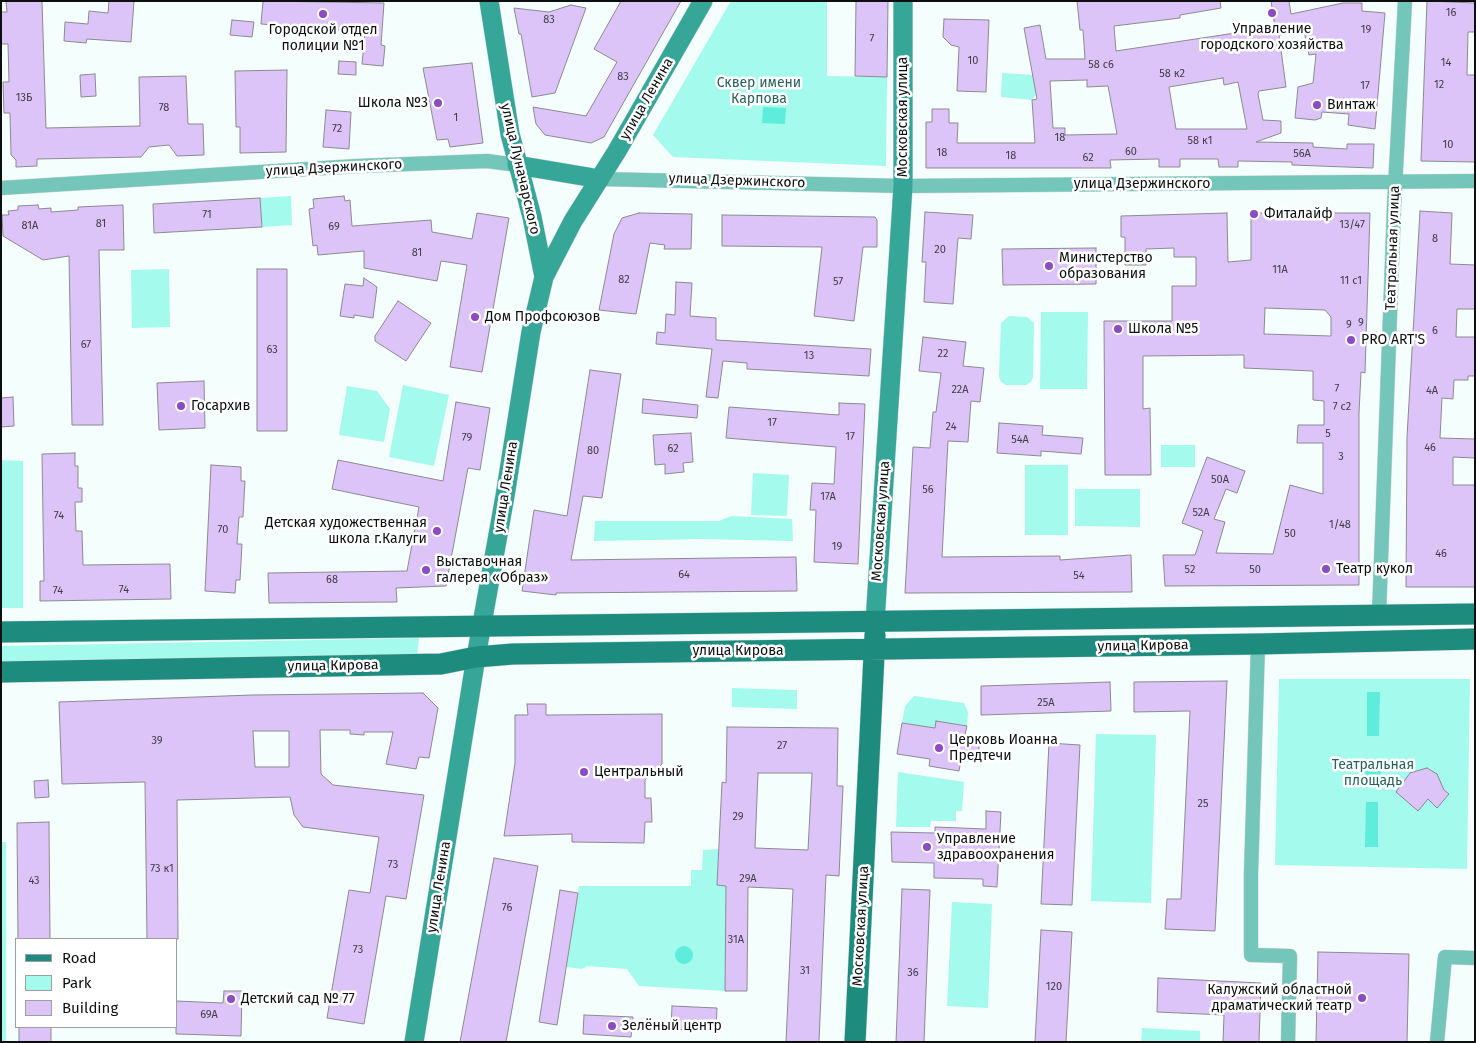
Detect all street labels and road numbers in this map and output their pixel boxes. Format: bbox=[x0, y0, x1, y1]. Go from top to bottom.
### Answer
street label: улица Ленина bbox=[617, 55, 677, 143]
street label: Московская улица bbox=[895, 57, 911, 177]
street label: улица Луначарского bbox=[497, 102, 543, 236]
street label: улица Дзержинского bbox=[265, 156, 403, 180]
street label: улица Дзержинского bbox=[668, 170, 806, 192]
street label: улица Дзержинского bbox=[1074, 176, 1210, 192]
street label: Театральная улица bbox=[1382, 185, 1404, 311]
street label: улица Ленина bbox=[490, 440, 522, 534]
street label: Московская улица bbox=[868, 460, 894, 582]
street label: улица Кирова bbox=[1097, 637, 1189, 655]
street label: улица Кирова bbox=[692, 643, 784, 659]
street label: улица Кирова bbox=[287, 657, 379, 675]
street label: улица Ленина bbox=[423, 840, 455, 934]
street label: Московская улица bbox=[849, 865, 873, 987]

